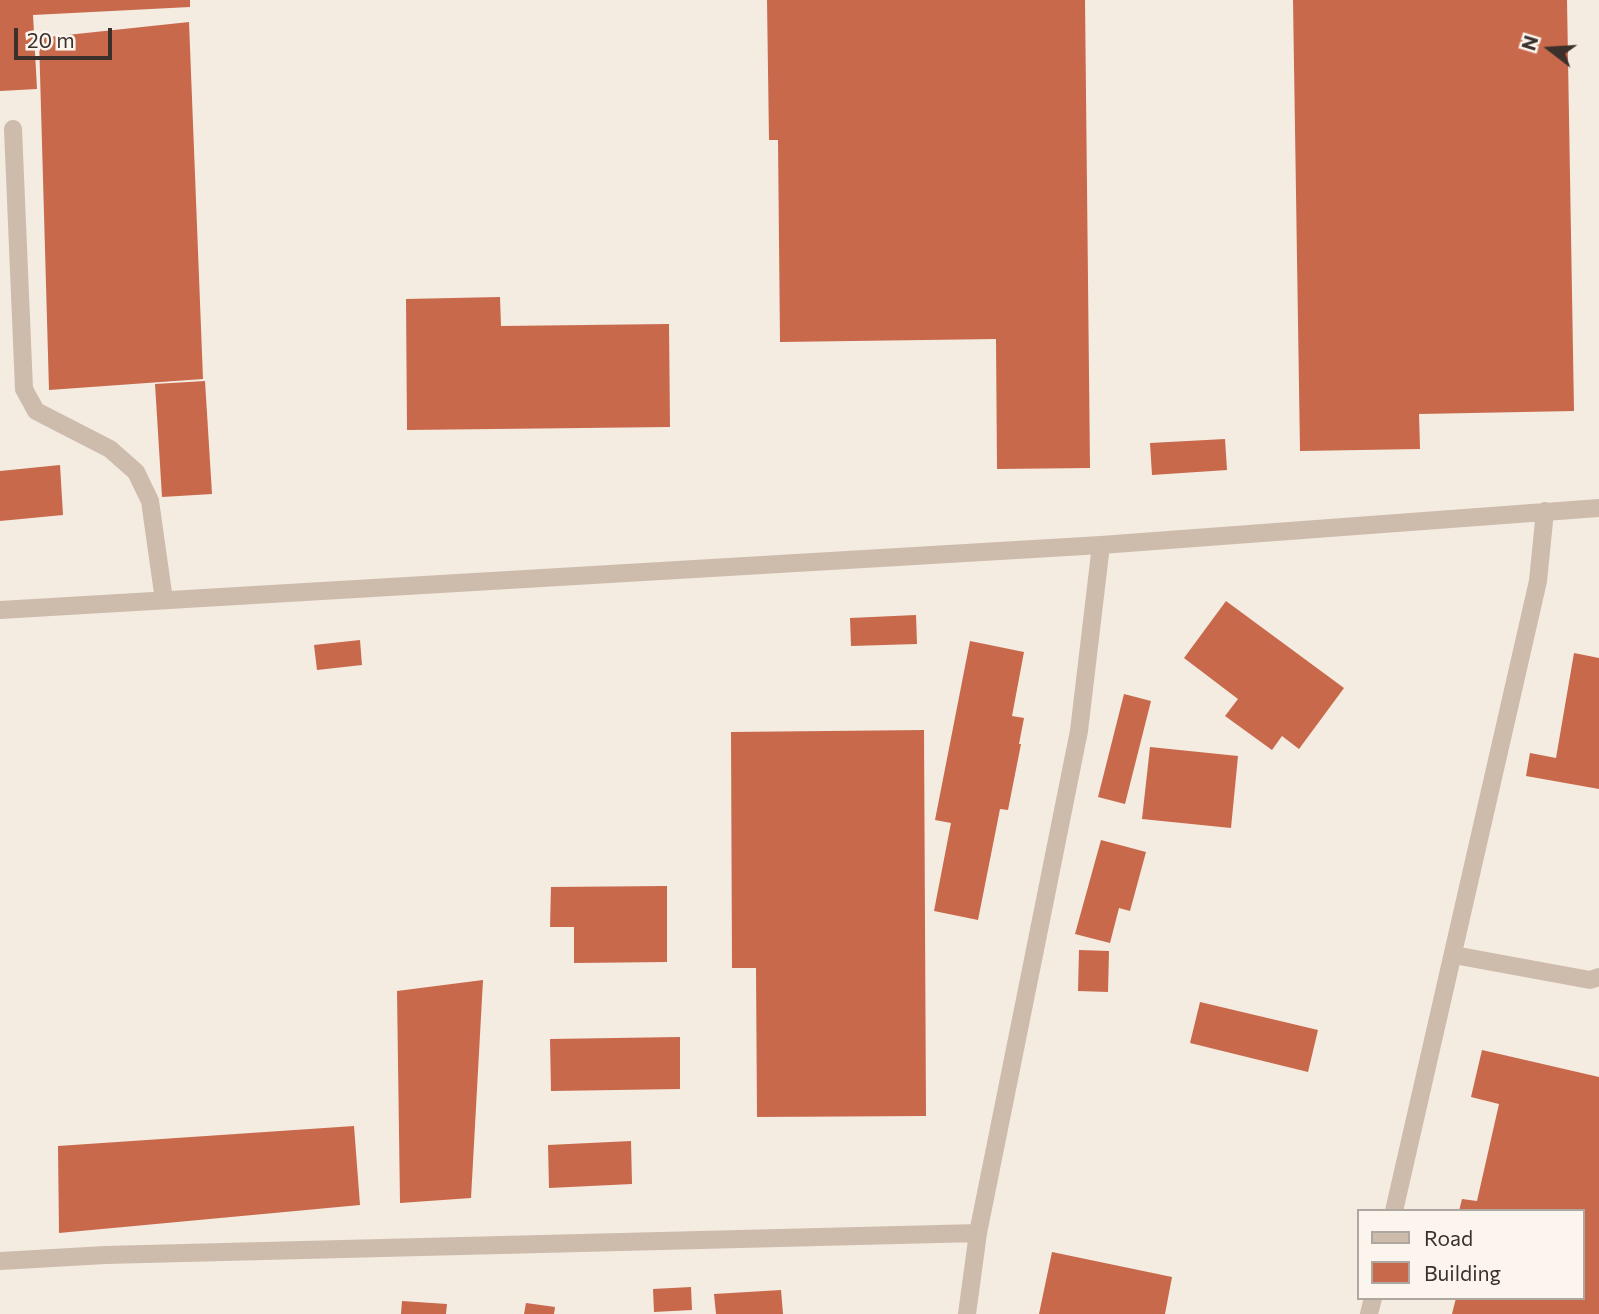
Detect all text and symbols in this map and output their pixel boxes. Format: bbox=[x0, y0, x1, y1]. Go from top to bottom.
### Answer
scale bar bbox=[18, 14, 116, 58]
north arrow bbox=[1515, 14, 1585, 84]
text: 20 m bbox=[27, 27, 75, 52]
text: N bbox=[1516, 33, 1543, 53]
legend bbox=[1358, 1209, 1585, 1300]
text: Road bbox=[1424, 1225, 1473, 1250]
text: Building bbox=[1424, 1260, 1501, 1285]

